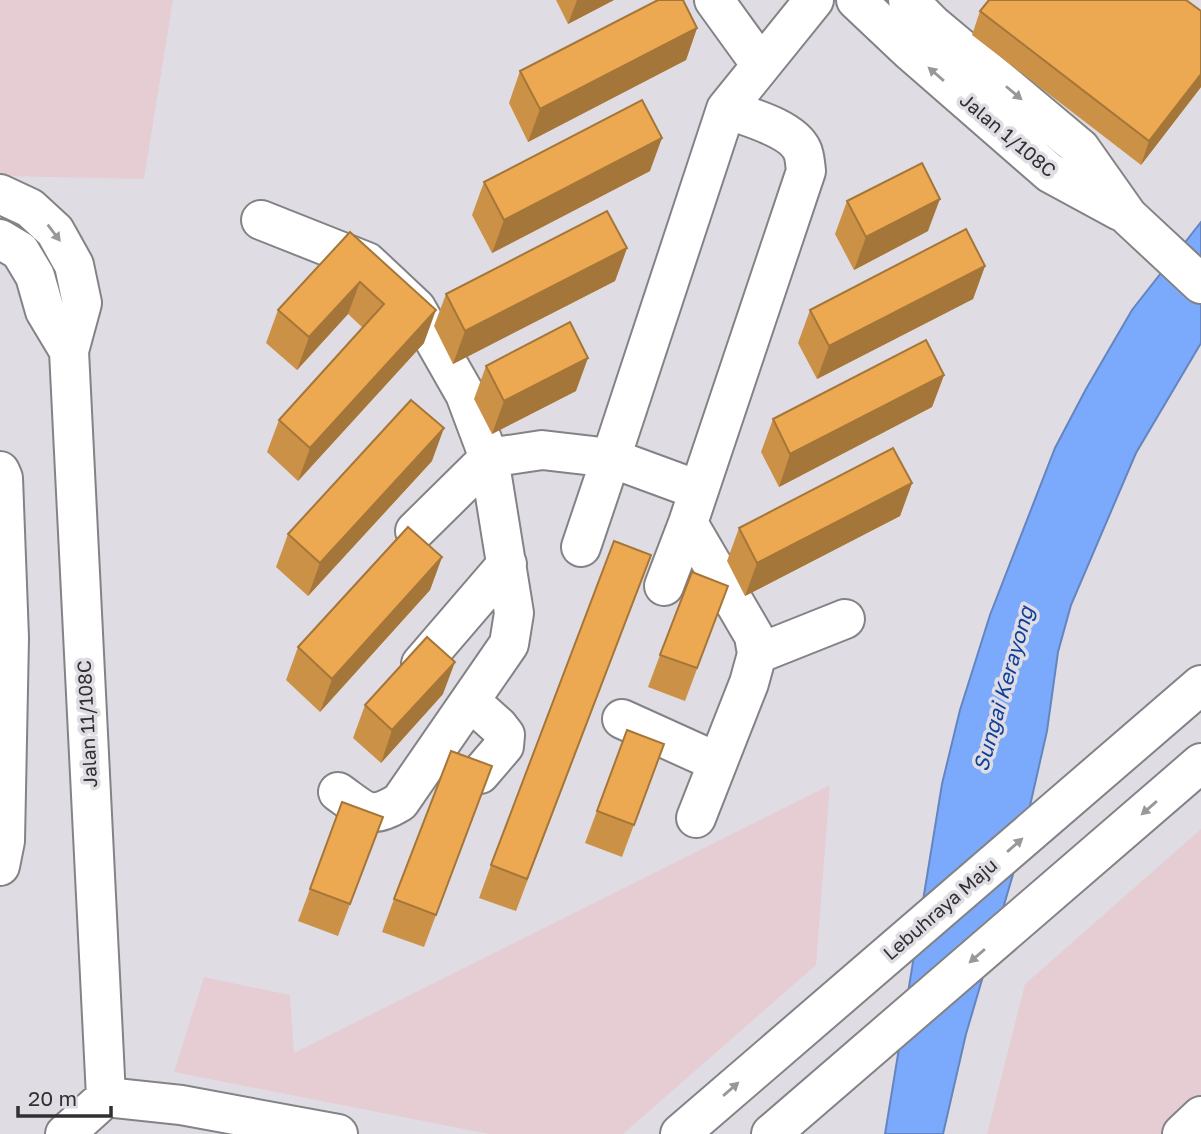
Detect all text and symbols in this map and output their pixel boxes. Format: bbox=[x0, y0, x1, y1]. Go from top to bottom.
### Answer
one-way arrow bbox=[928, 67, 945, 82]
one-way arrow bbox=[1006, 85, 1023, 100]
street label: Jalan 1/108C bbox=[956, 88, 1061, 181]
one-way arrow bbox=[47, 224, 61, 242]
water label: Sungai Kerayong bbox=[967, 601, 1040, 774]
street label: Jalan 11/108C bbox=[72, 660, 101, 788]
one-way arrow bbox=[1141, 800, 1158, 815]
one-way arrow bbox=[1007, 838, 1024, 853]
street label: Lebuhraya Maju bbox=[878, 853, 1001, 964]
one-way arrow bbox=[968, 948, 986, 964]
scale bar bbox=[18, 1074, 110, 1118]
one-way arrow bbox=[723, 1082, 740, 1097]
text: 20 m bbox=[28, 1085, 77, 1111]

